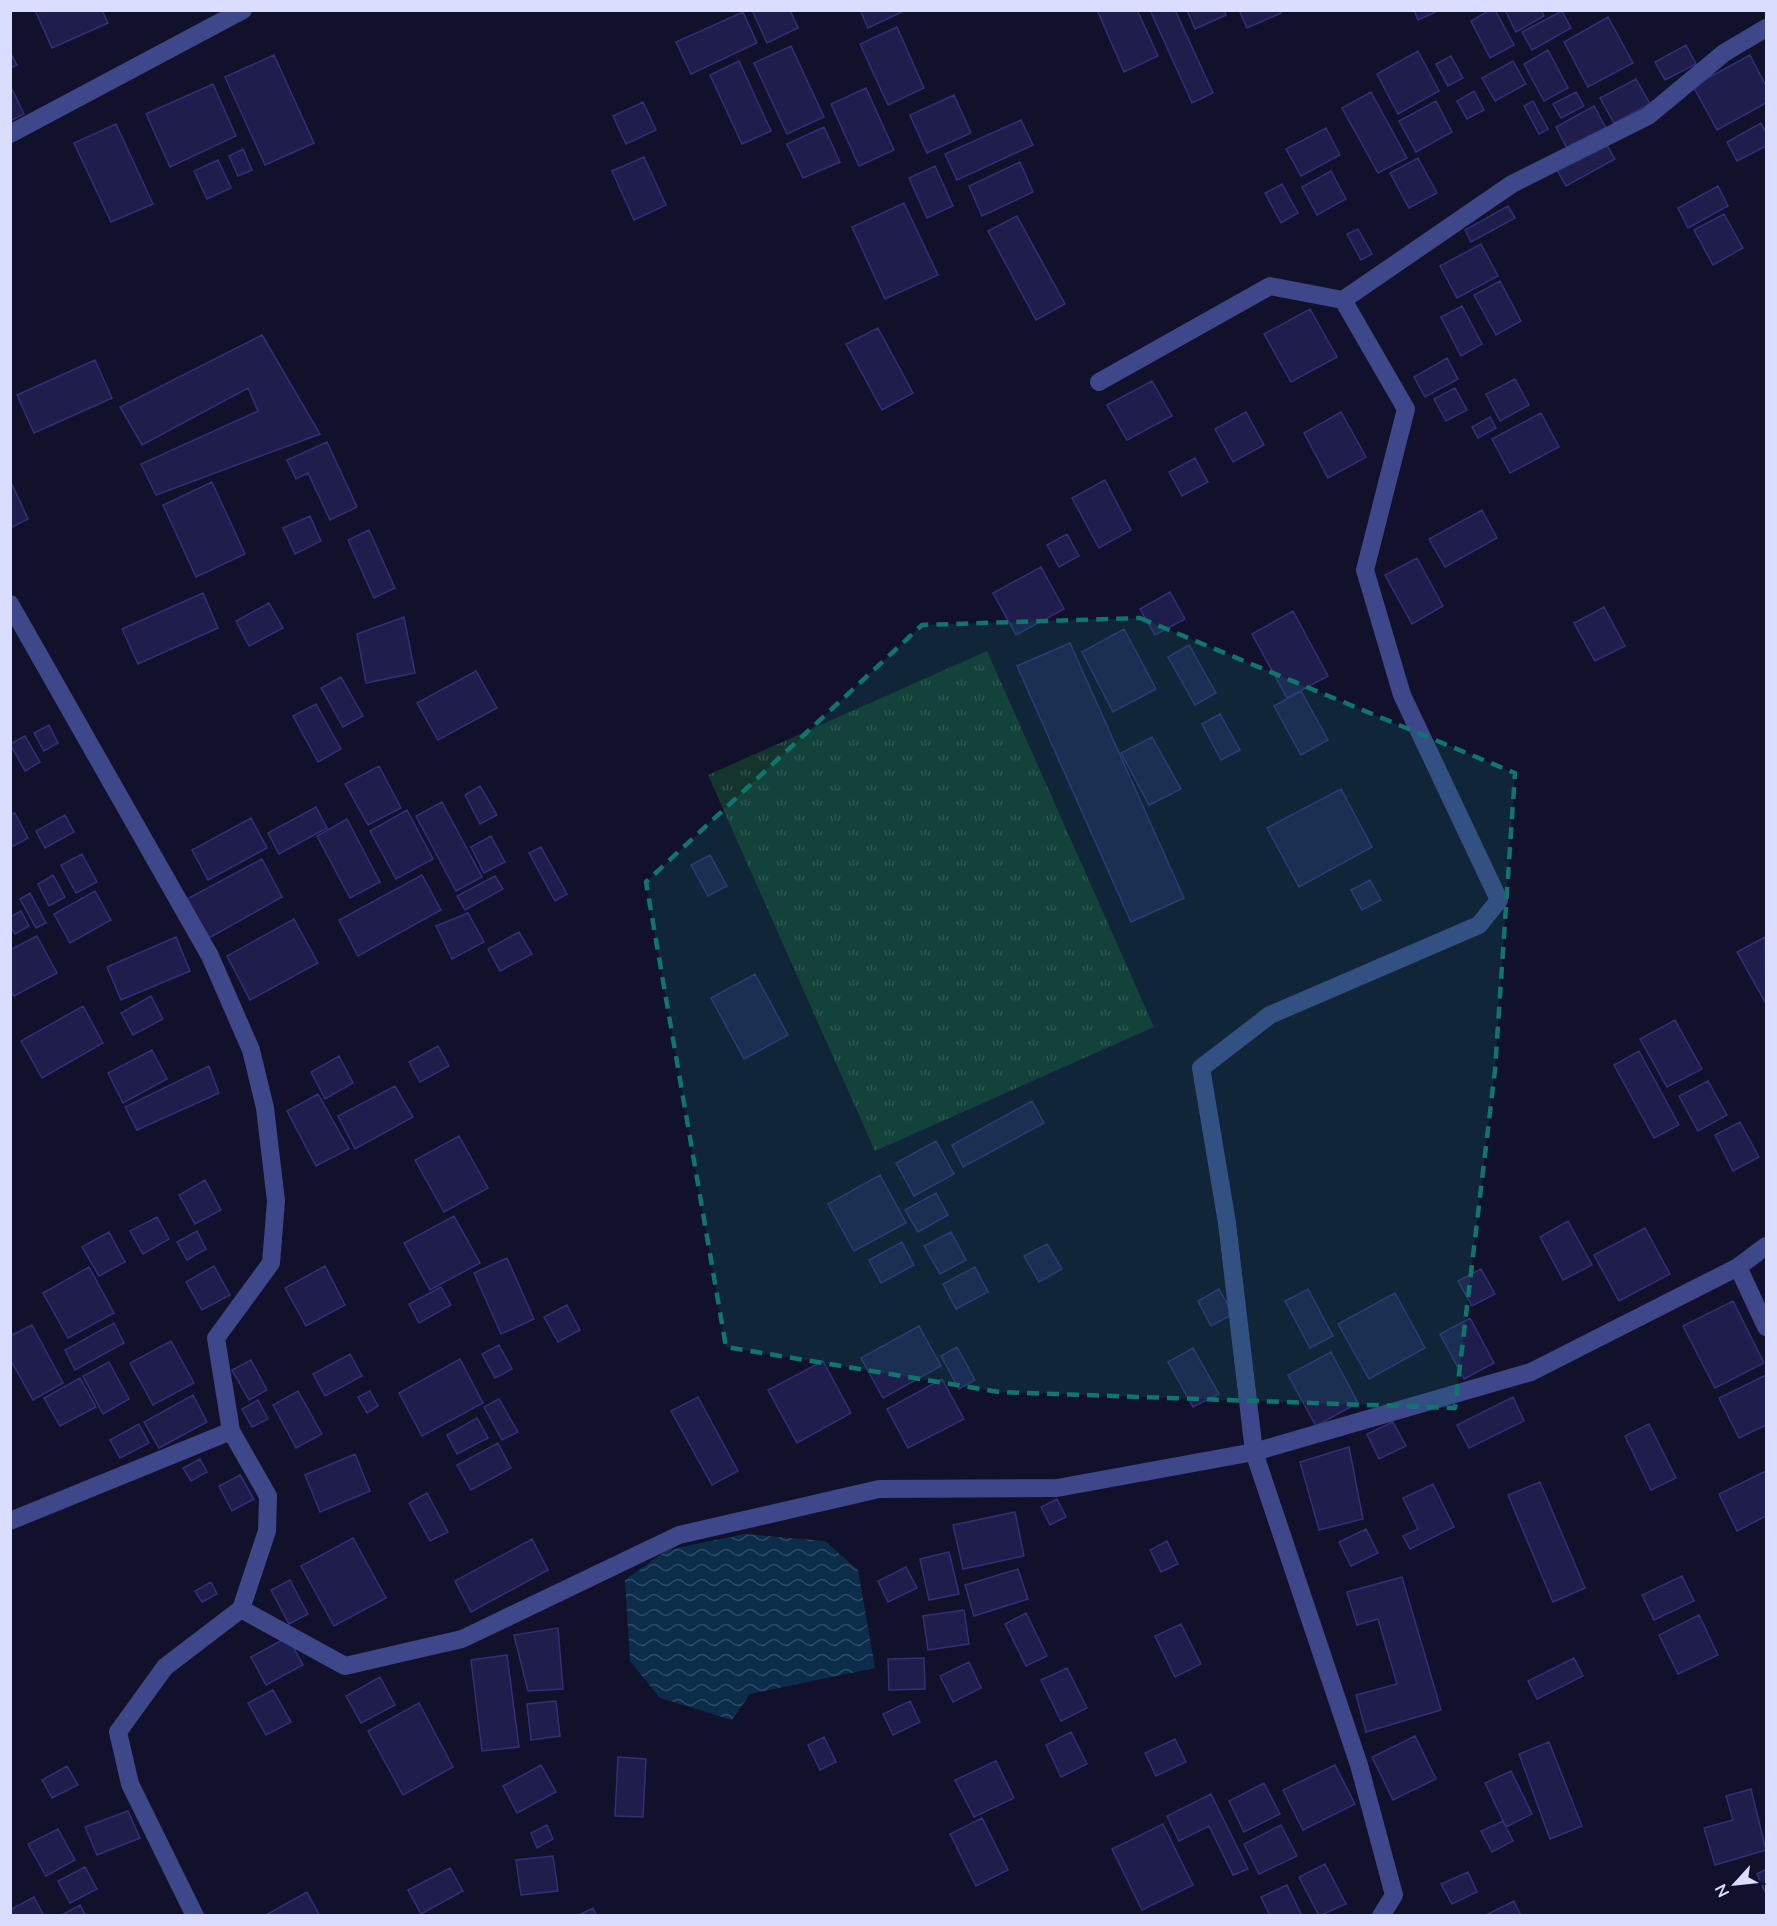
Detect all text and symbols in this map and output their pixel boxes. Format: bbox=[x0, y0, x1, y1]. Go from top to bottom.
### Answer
north arrow bbox=[1705, 1854, 1765, 1914]
text: N bbox=[1710, 1881, 1733, 1901]

